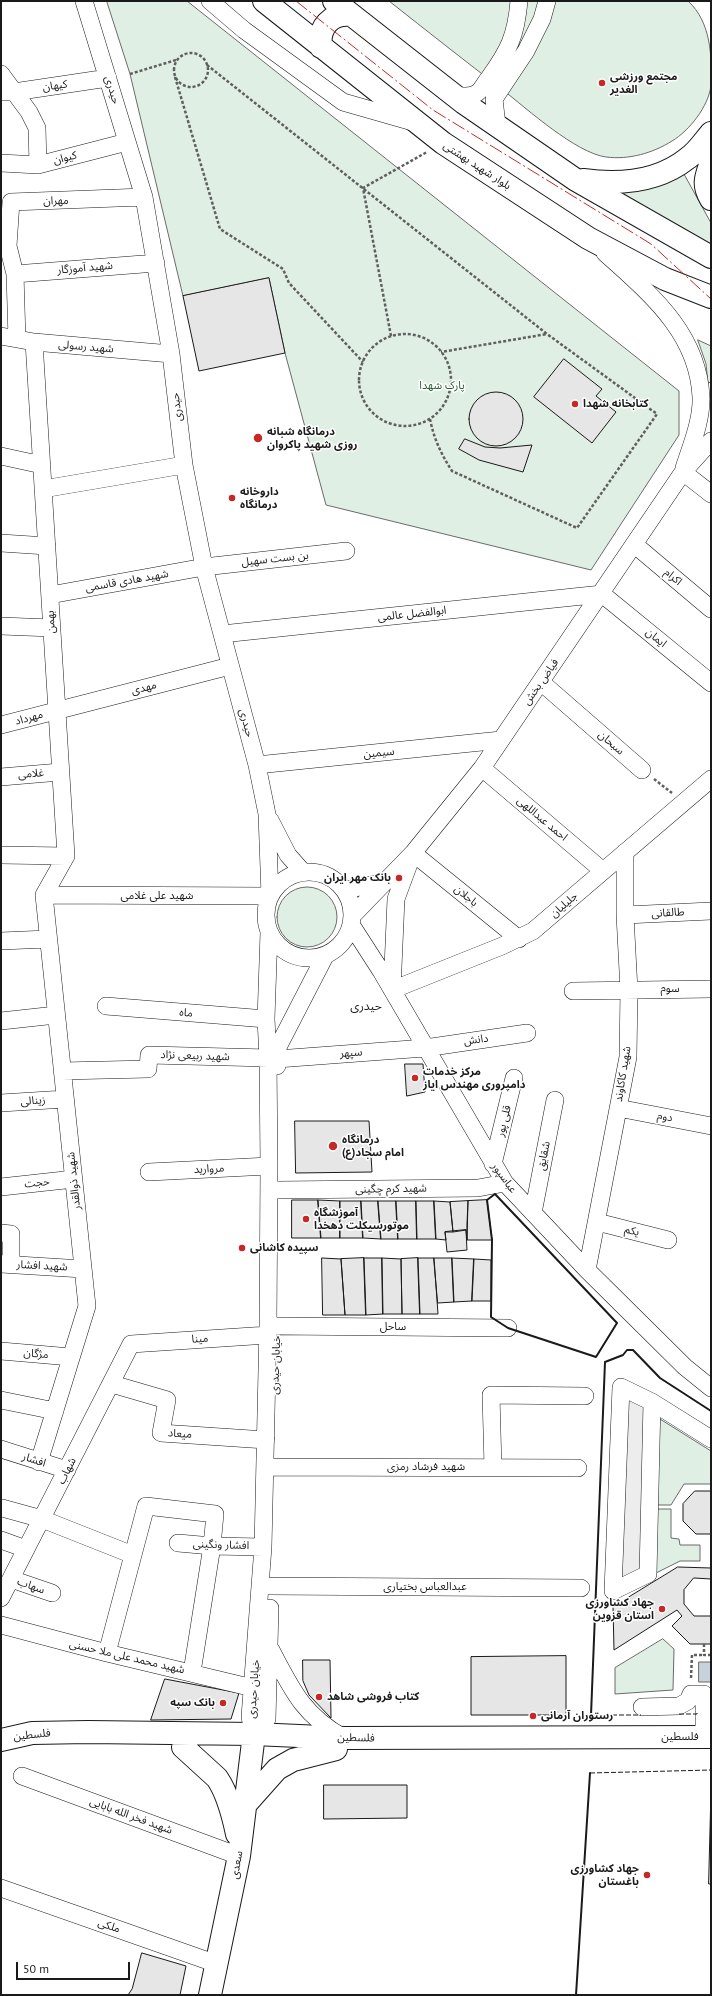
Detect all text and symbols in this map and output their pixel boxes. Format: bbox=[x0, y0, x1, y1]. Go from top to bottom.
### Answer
place label: مجتمع ورزشی الغدیر bbox=[610, 70, 677, 96]
street label: حیدری bbox=[101, 74, 123, 106]
street label: کیهان bbox=[42, 78, 68, 94]
marker: مجتمع ورزشی الغدیر bbox=[597, 78, 607, 88]
street label: بلوار شهید بهشتی bbox=[441, 139, 513, 193]
street label: کیوان bbox=[52, 149, 78, 167]
street label: مهران bbox=[43, 194, 69, 208]
street label: شهید آموزگار bbox=[57, 259, 113, 277]
street label: شهید رسولی bbox=[58, 338, 114, 356]
park label: پارک شهدا bbox=[419, 379, 465, 393]
street label: حیدری bbox=[169, 392, 185, 422]
place label: کتابخانه شهدا bbox=[583, 397, 649, 411]
marker: کتابخانه شهدا bbox=[570, 399, 580, 409]
place label: درمانگاه شبانه روزی شهید پاکروان bbox=[267, 425, 358, 451]
marker: درمانگاه شبانه روزی شهید پاکروان bbox=[252, 432, 264, 444]
place label: داروخانه درمانگاه bbox=[240, 485, 279, 511]
marker: داروخانه درمانگاه bbox=[227, 493, 237, 503]
street label: بن بست سهیل bbox=[241, 549, 309, 569]
street label: اکرام bbox=[661, 566, 685, 588]
street label: شهید هادی قاسمی bbox=[84, 567, 170, 595]
street label: ابوالفضل عالمی bbox=[377, 604, 447, 624]
street label: بهمن bbox=[44, 610, 58, 634]
street label: ایمان bbox=[643, 626, 669, 650]
street label: فیاض بخش bbox=[520, 656, 562, 708]
street label: مهدی bbox=[130, 679, 158, 697]
street label: حیدری bbox=[236, 707, 256, 739]
street label: مهرداد bbox=[14, 708, 44, 728]
street label: سبحان bbox=[595, 728, 627, 758]
street label: سیمین bbox=[363, 745, 395, 761]
street label: غلامی bbox=[17, 766, 45, 782]
street label: احمد عبداللهی bbox=[514, 794, 570, 844]
place label: بانک مهر ایران bbox=[324, 871, 391, 885]
marker: بانک مهر ایران bbox=[394, 873, 404, 883]
street label: باجلان bbox=[451, 882, 481, 910]
street label: شهید علی غلامی bbox=[121, 889, 193, 903]
street label: جلیلیان bbox=[548, 890, 580, 920]
street label: طالقانی bbox=[651, 906, 685, 920]
street label: سوم bbox=[660, 982, 680, 996]
district label: حیدری bbox=[350, 1000, 382, 1014]
street label: ماه bbox=[179, 1006, 193, 1020]
street label: دانش bbox=[463, 1032, 489, 1048]
street label: شهید کاکاوند bbox=[612, 1045, 634, 1103]
street label: سپهر bbox=[339, 1046, 363, 1060]
street label: شهید ربیعی نژاد bbox=[160, 1048, 230, 1064]
place label: مرکز خدمات دامپروری مهندس ایاز bbox=[423, 1065, 525, 1091]
marker: مرکز خدمات دامپروری مهندس ایاز bbox=[410, 1073, 420, 1083]
street label: زینالی bbox=[20, 1094, 46, 1108]
street label: قلی پور bbox=[494, 1104, 514, 1138]
street label: دوم bbox=[656, 1109, 674, 1125]
place label: درمانگاه امام سجاد(ع) bbox=[342, 1133, 404, 1159]
marker: درمانگاه امام سجاد(ع) bbox=[327, 1140, 339, 1152]
street label: شقایق bbox=[535, 1140, 553, 1172]
street label: شهید ذوالقدر bbox=[64, 1151, 84, 1211]
street label: عباسپور bbox=[489, 1160, 519, 1196]
street label: مروارید bbox=[193, 1162, 225, 1176]
street label: حجت bbox=[24, 1175, 50, 1191]
street label: شهید کرم چگینی bbox=[355, 1182, 427, 1196]
place label: آموزشگاه موتورسیکلت دهخدا bbox=[314, 1206, 409, 1232]
marker: آموزشگاه موتورسیکلت دهخدا bbox=[301, 1214, 311, 1224]
street label: یکم bbox=[623, 1223, 641, 1239]
place label: سپیده کاشانی bbox=[250, 1241, 318, 1255]
marker: سپیده کاشانی bbox=[237, 1243, 247, 1253]
street label: شهید افشار bbox=[16, 1258, 68, 1274]
street label: ساحل bbox=[380, 1320, 406, 1334]
street label: مینا bbox=[191, 1332, 209, 1346]
street label: خیابان حیدری bbox=[268, 1335, 284, 1395]
street label: مژگان bbox=[23, 1346, 49, 1362]
street label: میعاد bbox=[168, 1427, 192, 1441]
street label: افشار bbox=[20, 1450, 48, 1470]
street label: شهاب bbox=[55, 1455, 79, 1487]
street label: شهید فرشاد رمزی bbox=[387, 1460, 465, 1474]
street label: افشار ونگینی bbox=[193, 1537, 249, 1553]
street label: سهاب bbox=[15, 1575, 47, 1597]
street label: عبدالعباس بختیاری bbox=[383, 1580, 467, 1594]
place label: جهاد کشاورزی استان قزوین bbox=[586, 1596, 654, 1622]
marker: جهاد کشاورزی استان قزوین bbox=[657, 1604, 667, 1614]
street label: شهید محمد علی ملا حسنی bbox=[68, 1637, 186, 1677]
street label: خیابان حیدری bbox=[245, 1659, 263, 1719]
place label: کتاب فروشی شاهد bbox=[327, 1690, 419, 1704]
marker: کتاب فروشی شاهد bbox=[314, 1692, 324, 1702]
place label: بانک سپه bbox=[170, 1696, 215, 1710]
marker: بانک سپه bbox=[218, 1698, 228, 1708]
place label: رستوران آرمانی bbox=[541, 1709, 613, 1723]
marker: رستوران آرمانی bbox=[528, 1711, 538, 1721]
street label: فلسطین bbox=[13, 1726, 51, 1744]
street label: فلسطین bbox=[661, 1730, 699, 1744]
street label: فلسطین bbox=[337, 1731, 375, 1745]
street label: شهید فخر الله بابایی bbox=[88, 1795, 174, 1837]
street label: سعدی bbox=[228, 1850, 246, 1880]
place label: جهاد کشاورزی باغستان bbox=[571, 1862, 639, 1888]
marker: جهاد کشاورزی باغستان bbox=[642, 1870, 652, 1880]
street label: ملکی bbox=[96, 1916, 122, 1936]
scale bar bbox=[18, 1954, 132, 1980]
text: 50 m bbox=[23, 1961, 49, 1976]

